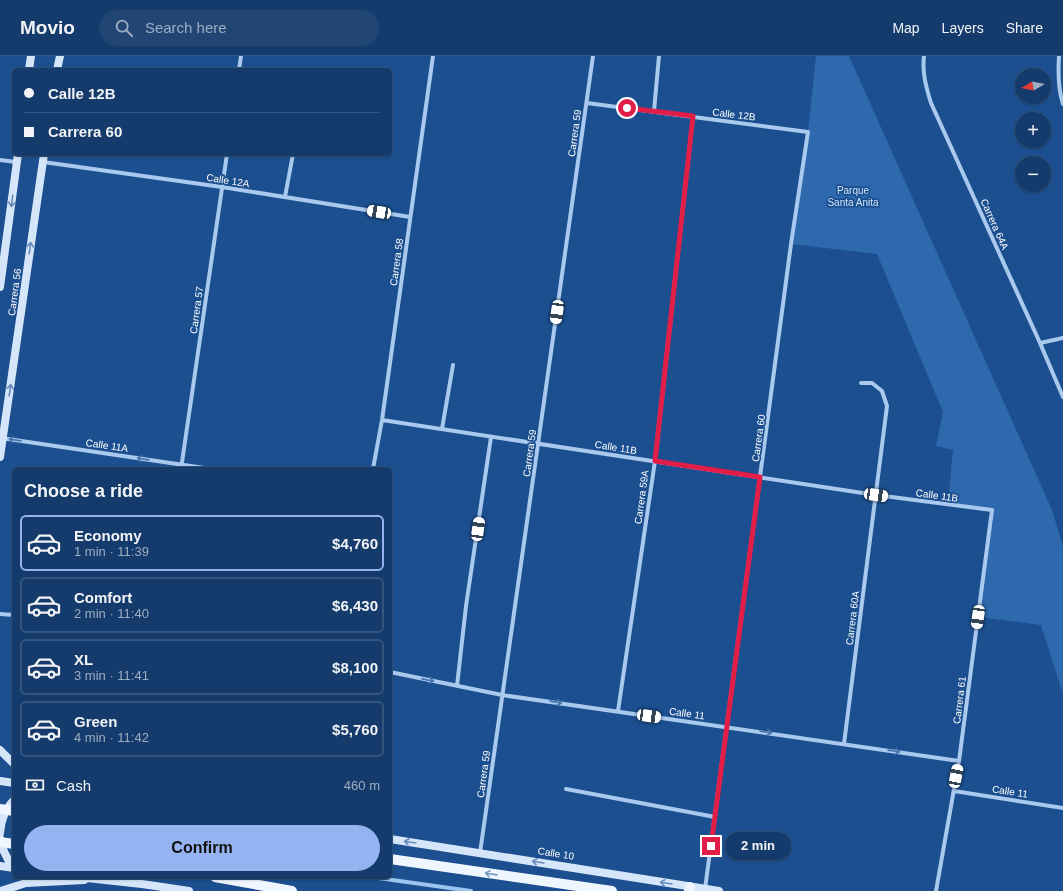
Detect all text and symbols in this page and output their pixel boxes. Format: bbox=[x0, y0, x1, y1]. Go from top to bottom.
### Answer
search box bbox=[99, 10, 379, 46]
text: Movio bbox=[20, 17, 75, 38]
icon: search bbox=[113, 17, 135, 39]
text: Search here bbox=[145, 19, 227, 36]
text: Map bbox=[892, 20, 920, 36]
text: Layers bbox=[942, 20, 984, 36]
text: Share bbox=[1006, 20, 1043, 36]
north arrow bbox=[1015, 68, 1051, 104]
map controls bbox=[1015, 68, 1051, 192]
text: Calle 12B bbox=[48, 85, 116, 102]
route start bbox=[618, 99, 636, 117]
street label: Calle 12B bbox=[712, 106, 756, 123]
street label: Carrera 59 bbox=[566, 108, 583, 158]
button: + bbox=[1015, 112, 1051, 148]
text: Carrera 60 bbox=[48, 123, 122, 140]
button: − bbox=[1015, 156, 1051, 192]
street label: Calle 12A bbox=[206, 172, 251, 189]
park label: Parque Santa Anita bbox=[827, 185, 879, 208]
one-way arrow bbox=[8, 194, 16, 207]
street label: Carrera 64A bbox=[978, 197, 1011, 252]
car bbox=[366, 204, 392, 220]
street label: Carrera 58 bbox=[388, 237, 405, 287]
one-way arrow bbox=[26, 242, 34, 255]
street label: Carrera 56 bbox=[6, 267, 23, 317]
street label: Carrera 57 bbox=[188, 285, 205, 335]
car bbox=[549, 299, 565, 325]
one-way arrow bbox=[6, 384, 14, 397]
street label: Carrera 60 bbox=[750, 413, 767, 463]
street label: Carrera 59 bbox=[521, 428, 538, 478]
one-way arrow bbox=[9, 436, 22, 444]
street label: Calle 11A bbox=[85, 437, 129, 454]
street label: Calle 11B bbox=[594, 439, 638, 456]
one-way arrow bbox=[137, 455, 150, 463]
street label: Carrera 59A bbox=[632, 469, 651, 525]
text: Choose a ride bbox=[24, 481, 143, 501]
car bbox=[863, 487, 889, 503]
street label: Calle 11B bbox=[915, 487, 959, 504]
car bbox=[470, 516, 486, 542]
icon: car bbox=[26, 525, 62, 561]
text: Economy bbox=[74, 527, 142, 544]
text: $4,760 bbox=[332, 535, 378, 552]
text: 1 min · 11:39 bbox=[74, 544, 149, 559]
icon: car bbox=[26, 587, 62, 623]
text: Comfort bbox=[74, 589, 132, 606]
street label: Carrera 60A bbox=[844, 590, 861, 646]
text: $6,430 bbox=[332, 597, 378, 614]
car bbox=[970, 604, 986, 630]
text: 2 min · 11:40 bbox=[74, 606, 149, 621]
icon: car bbox=[26, 649, 62, 685]
text: XL bbox=[74, 651, 93, 668]
text: $8,100 bbox=[332, 659, 378, 676]
text: 3 min · 11:41 bbox=[74, 668, 149, 683]
street label: Carrera 61 bbox=[951, 675, 968, 724]
one-way arrow bbox=[421, 676, 434, 684]
one-way arrow bbox=[549, 698, 562, 706]
street label: Calle 11 bbox=[668, 706, 706, 722]
car bbox=[636, 708, 662, 724]
icon: car bbox=[26, 711, 62, 747]
text: Green bbox=[74, 713, 117, 730]
text: $5,760 bbox=[332, 721, 378, 738]
one-way arrow bbox=[759, 728, 772, 736]
text: 4 min · 11:42 bbox=[74, 730, 149, 745]
one-way arrow bbox=[887, 747, 900, 755]
street label: Carrera 59 bbox=[475, 749, 492, 799]
car bbox=[948, 763, 964, 789]
icon: cash bbox=[24, 774, 46, 796]
text: Cash bbox=[56, 777, 91, 794]
text: 460 m bbox=[344, 778, 380, 793]
street label: Calle 11 bbox=[991, 783, 1029, 800]
button: Confirm bbox=[24, 825, 380, 871]
callout: 2 min bbox=[725, 832, 791, 860]
route end bbox=[702, 837, 720, 855]
one-way arrow bbox=[404, 838, 417, 846]
text: 2 min bbox=[741, 838, 775, 853]
street label: Calle 10 bbox=[537, 845, 575, 862]
one-way arrow bbox=[532, 858, 545, 866]
one-way arrow bbox=[485, 870, 498, 878]
one-way arrow bbox=[660, 879, 673, 887]

